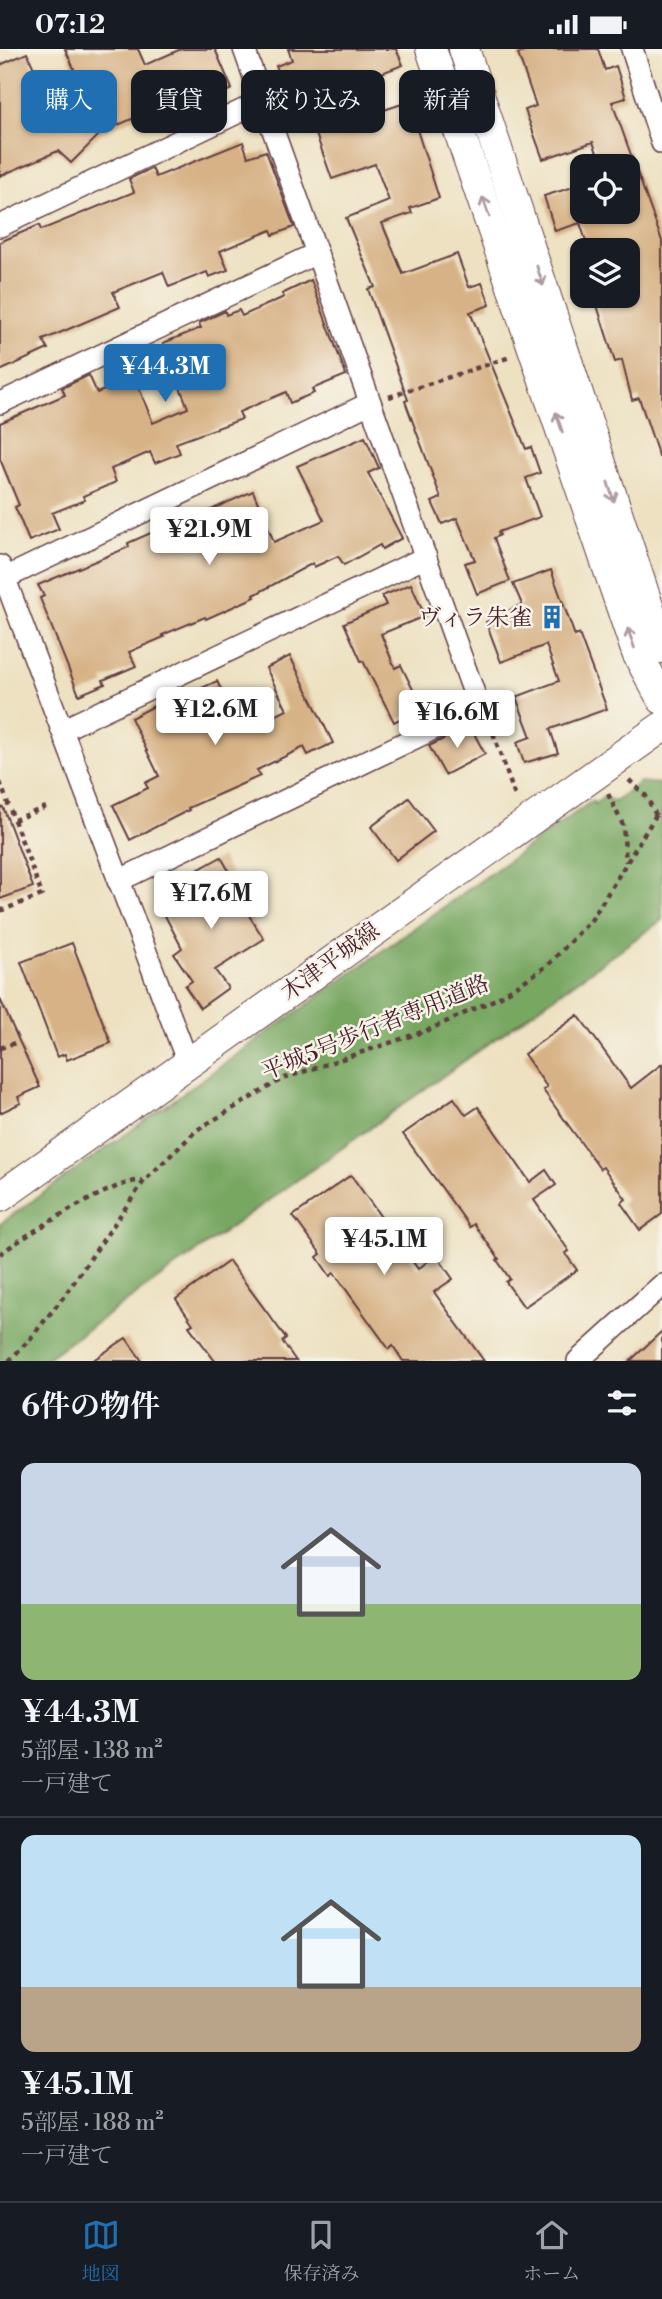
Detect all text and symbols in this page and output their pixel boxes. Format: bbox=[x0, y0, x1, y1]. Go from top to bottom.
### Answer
text: 07:12 bbox=[35, 9, 105, 41]
chip: 購入 bbox=[21, 70, 117, 133]
chip: 賃貸 bbox=[131, 70, 227, 133]
chip: 絞り込み bbox=[241, 70, 385, 133]
chip: 新着 bbox=[399, 70, 495, 133]
map controls bbox=[570, 154, 640, 308]
button: locate bbox=[570, 154, 640, 224]
one-way arrow bbox=[479, 196, 491, 218]
button: layers bbox=[570, 238, 640, 308]
one-way arrow bbox=[535, 265, 547, 287]
pin: ¥44.3M bbox=[108, 345, 222, 404]
text: ¥44.3M bbox=[120, 353, 210, 381]
one-way arrow bbox=[552, 412, 564, 434]
one-way arrow bbox=[606, 481, 618, 503]
pin: ¥21.9M bbox=[152, 507, 266, 567]
text: ¥21.9M bbox=[166, 516, 252, 544]
building icon: ヴィラ朱雀 bbox=[538, 603, 566, 631]
place label: ヴィラ朱雀 bbox=[418, 604, 532, 632]
one-way arrow bbox=[624, 627, 637, 649]
pin: ¥12.6M bbox=[158, 687, 272, 747]
pin: ¥16.6M bbox=[400, 691, 514, 750]
text: ¥12.6M bbox=[172, 696, 258, 724]
text: ¥16.6M bbox=[415, 699, 499, 727]
pin: ¥17.6M bbox=[154, 871, 268, 931]
text: ¥17.6M bbox=[170, 880, 252, 908]
street label: 木津平城線 bbox=[276, 917, 385, 1007]
street label: 平城5号歩行者専用道路 bbox=[258, 969, 493, 1086]
pin: ¥45.1M bbox=[327, 1217, 441, 1277]
text: ¥45.1M bbox=[341, 1226, 427, 1254]
icon: filters bbox=[603, 1384, 641, 1422]
text: 6件の物件 bbox=[21, 1388, 160, 1426]
icon: home bbox=[268, 1509, 394, 1635]
text: ¥44.3M bbox=[21, 1694, 139, 1732]
text: 5部屋 · 138 m² bbox=[21, 1737, 163, 1765]
text: 一戸建て bbox=[21, 1770, 113, 1798]
icon: home bbox=[268, 1881, 394, 2007]
text: ¥45.1M bbox=[21, 2066, 133, 2104]
text: 5部屋 · 188 m² bbox=[21, 2109, 164, 2137]
text: 一戸建て bbox=[21, 2142, 113, 2170]
tab: 地図 bbox=[82, 2216, 120, 2286]
tab: 保存済み bbox=[283, 2216, 359, 2286]
tab: ホーム bbox=[523, 2216, 580, 2286]

